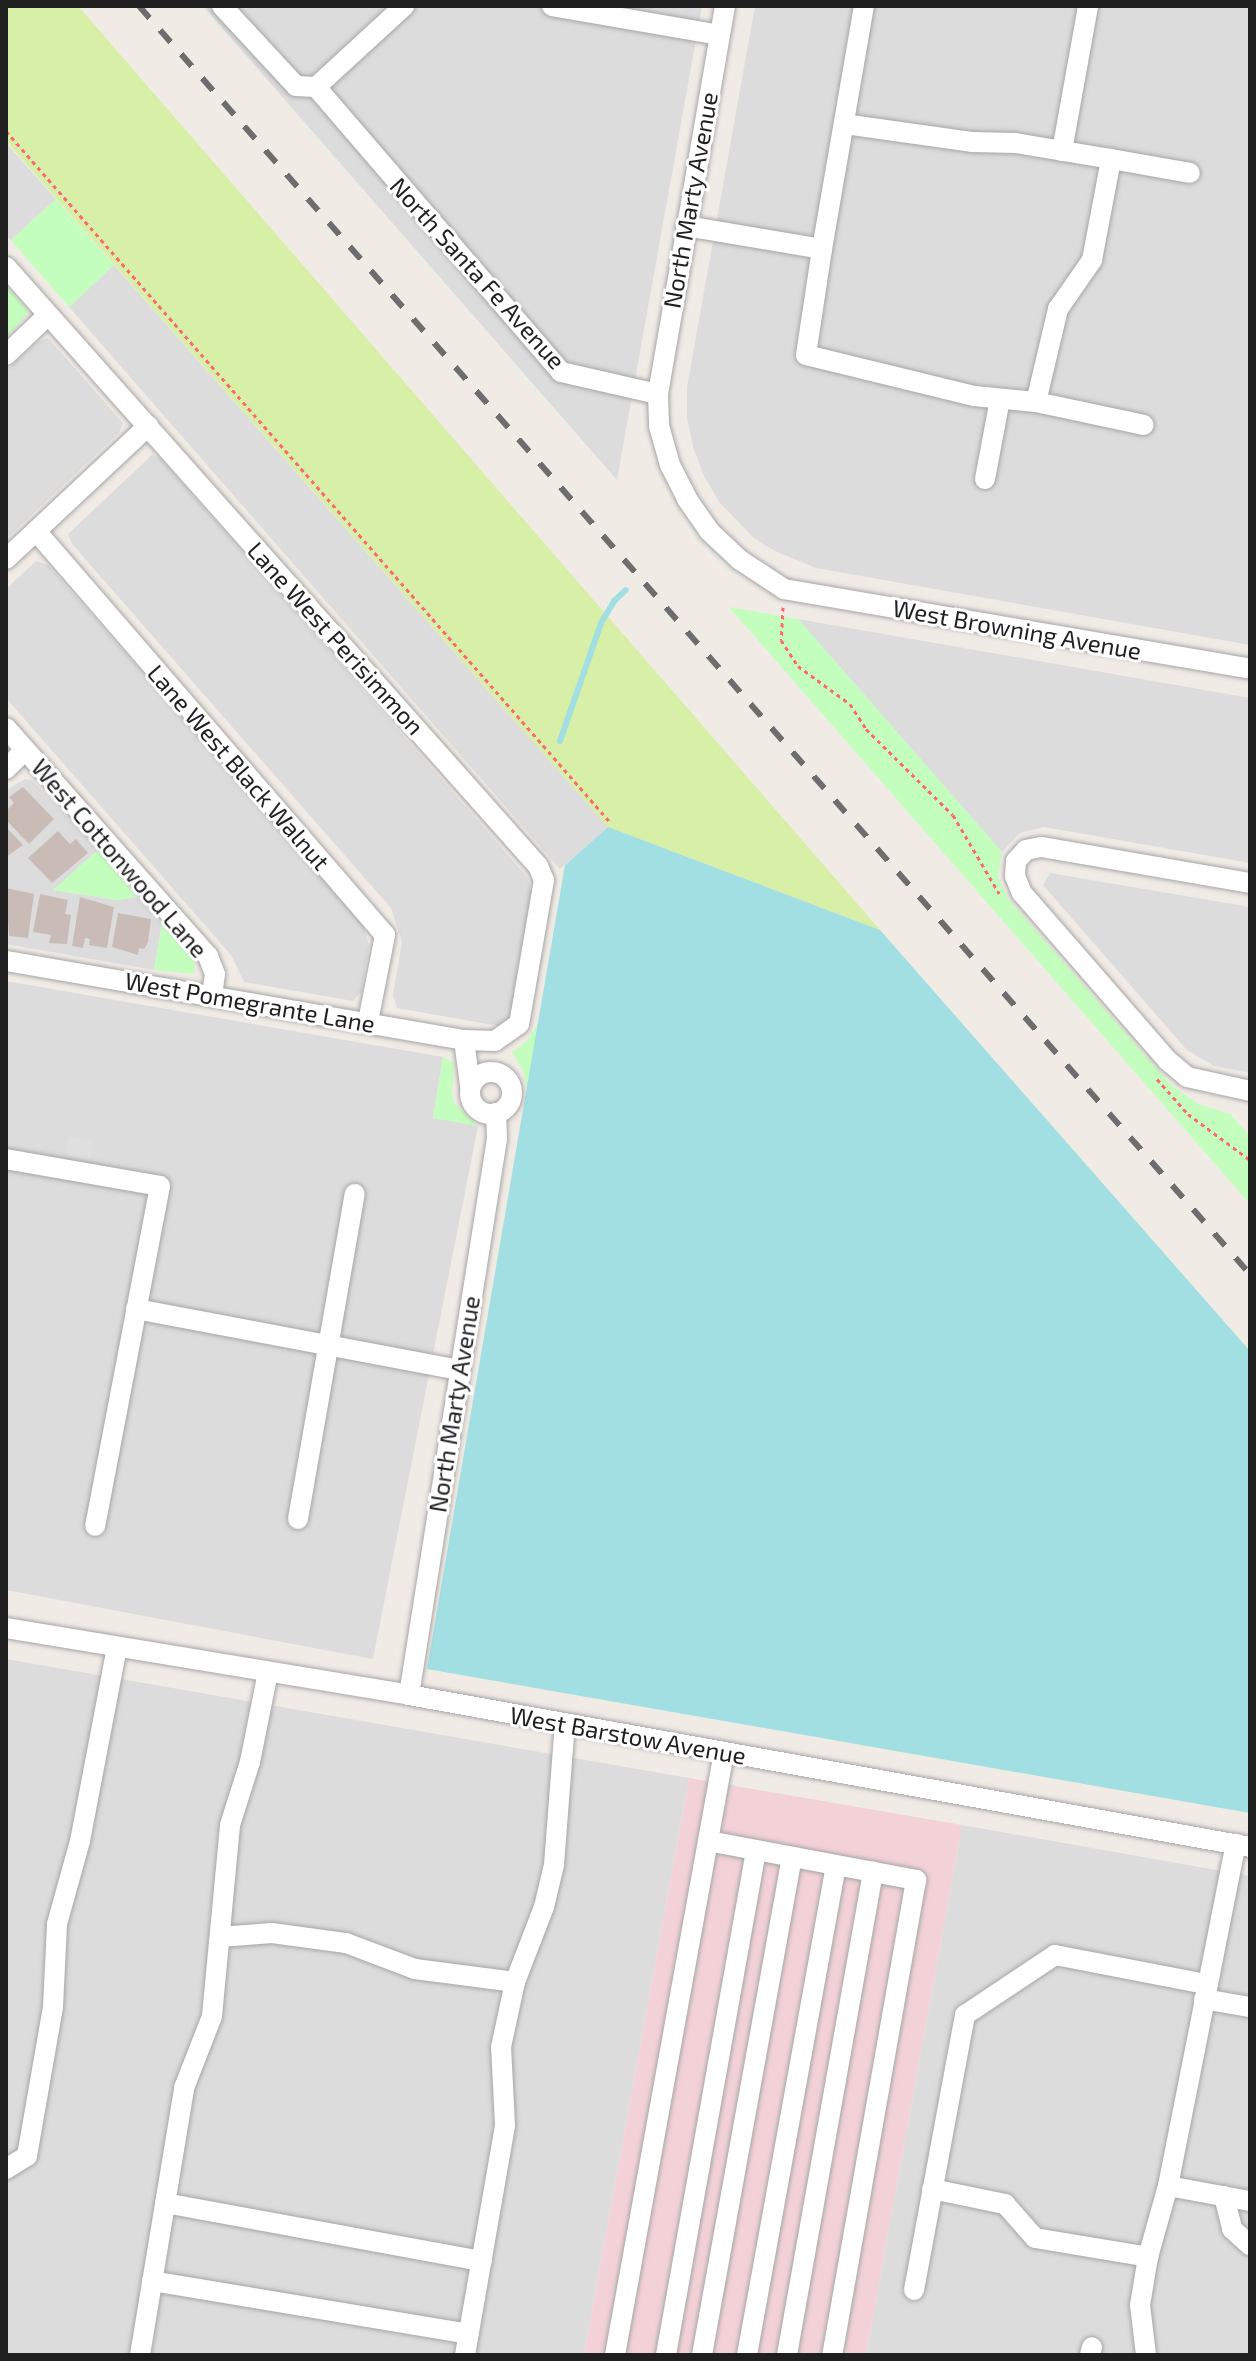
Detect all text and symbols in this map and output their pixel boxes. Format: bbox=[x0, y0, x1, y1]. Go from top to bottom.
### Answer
street label: North Marty Avenue bbox=[657, 89, 723, 311]
street label: North Santa Fe Avenue bbox=[384, 171, 572, 375]
street label: Lane West Perisimmon bbox=[242, 536, 430, 740]
street label: West Browning Avenue bbox=[890, 593, 1144, 665]
street label: Lane West Black Walnut bbox=[142, 658, 336, 876]
street label: West Cottonwood Lane bbox=[26, 753, 214, 963]
street label: West Pomegrante Lane bbox=[123, 966, 377, 1038]
street label: North Marty Avenue bbox=[423, 1293, 485, 1515]
street label: West Barstow Avenue bbox=[507, 1700, 749, 1770]

